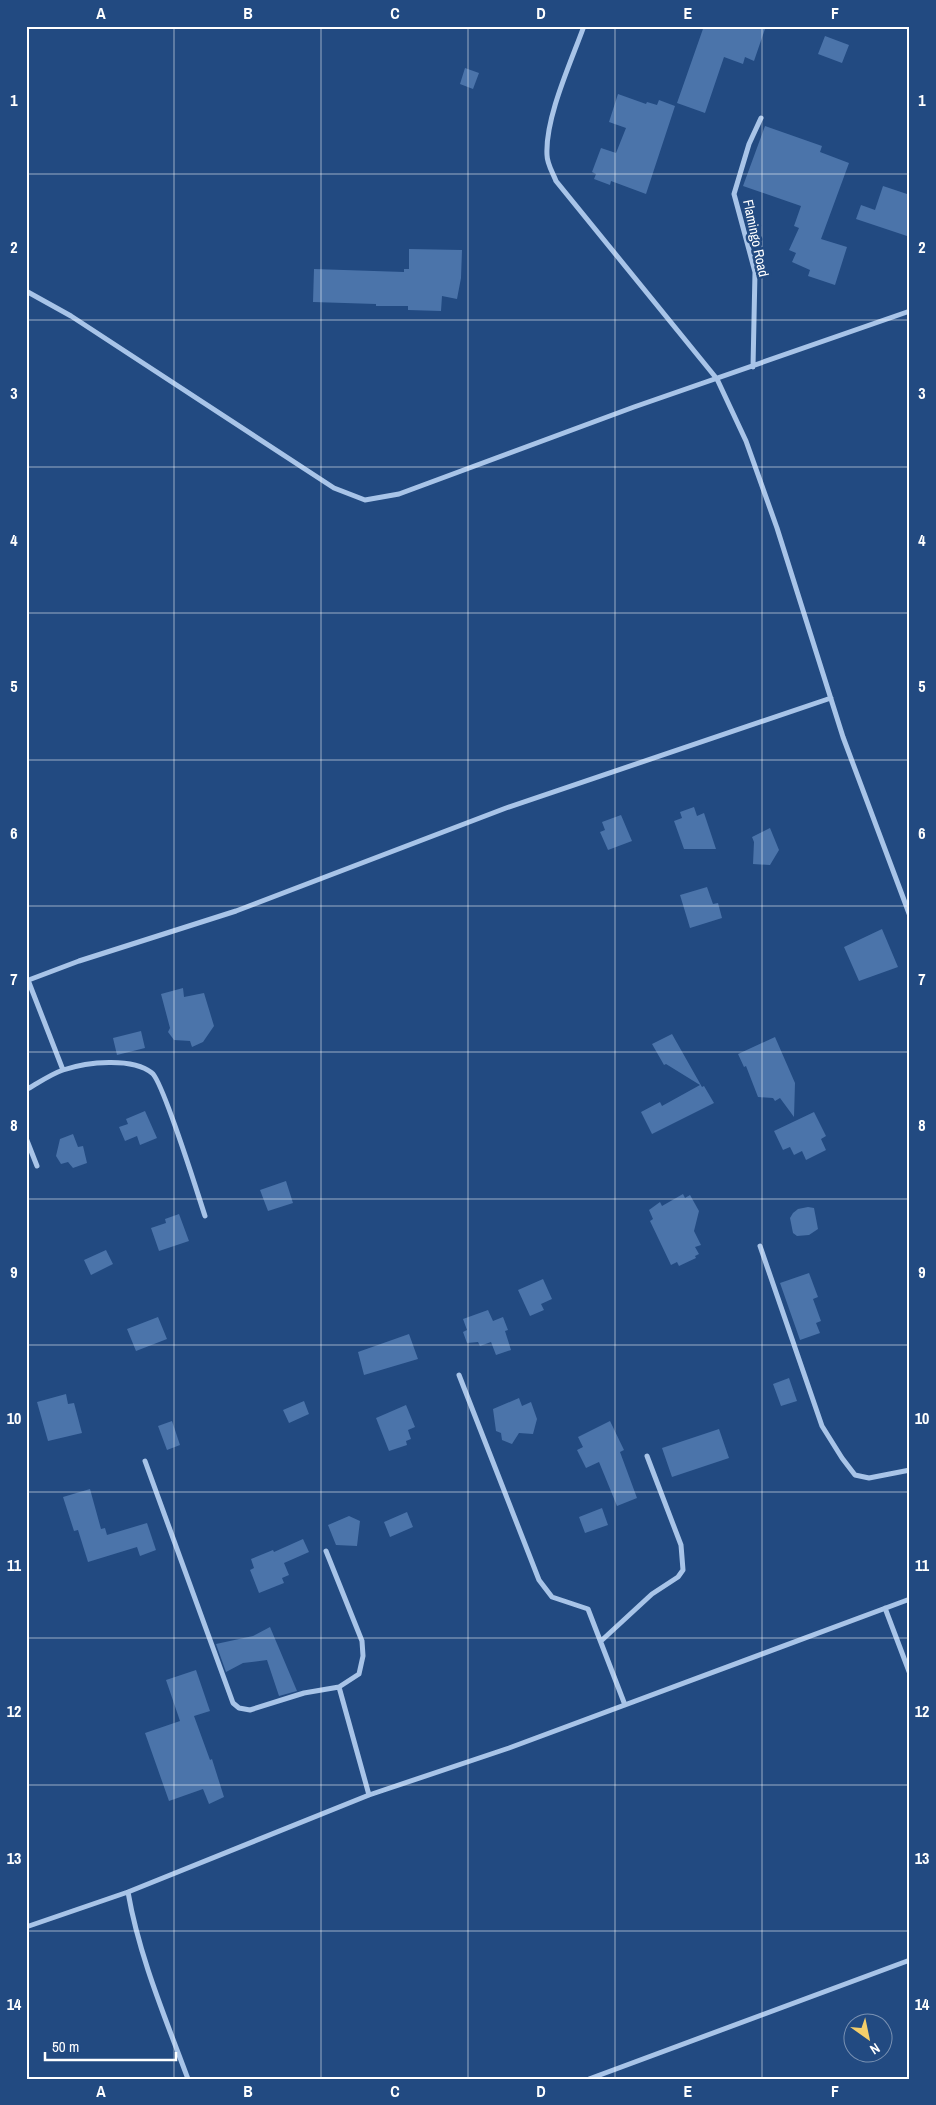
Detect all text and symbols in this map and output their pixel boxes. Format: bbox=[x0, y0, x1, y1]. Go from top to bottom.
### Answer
text: A bbox=[96, 2, 106, 24]
text: B bbox=[243, 2, 253, 24]
text: C bbox=[390, 2, 400, 24]
text: D bbox=[536, 2, 546, 24]
text: E bbox=[684, 2, 693, 24]
text: F bbox=[831, 2, 839, 24]
text: 1 bbox=[10, 89, 18, 111]
text: 1 bbox=[918, 89, 926, 111]
street label: Flamingo Road bbox=[739, 198, 773, 278]
text: 2 bbox=[10, 236, 18, 258]
text: 2 bbox=[918, 236, 926, 258]
text: 3 bbox=[10, 382, 18, 404]
text: 3 bbox=[918, 382, 926, 404]
text: 4 bbox=[10, 529, 18, 551]
text: 4 bbox=[918, 529, 926, 551]
text: 5 bbox=[10, 675, 18, 697]
text: 5 bbox=[918, 675, 926, 697]
text: 6 bbox=[10, 822, 18, 844]
text: 6 bbox=[918, 822, 926, 844]
text: 7 bbox=[10, 968, 18, 990]
text: 7 bbox=[918, 968, 926, 990]
text: 8 bbox=[10, 1114, 18, 1136]
text: 8 bbox=[918, 1114, 926, 1136]
text: 9 bbox=[10, 1261, 18, 1283]
text: 9 bbox=[918, 1261, 926, 1283]
text: 10 bbox=[7, 1407, 21, 1429]
text: 10 bbox=[915, 1407, 929, 1429]
text: 11 bbox=[7, 1554, 22, 1576]
text: 11 bbox=[915, 1554, 930, 1576]
text: 12 bbox=[7, 1700, 21, 1722]
text: 12 bbox=[915, 1700, 929, 1722]
text: 13 bbox=[7, 1847, 21, 1869]
text: 13 bbox=[915, 1847, 929, 1869]
text: 14 bbox=[7, 1993, 22, 2015]
text: 14 bbox=[915, 1993, 930, 2015]
north arrow bbox=[844, 2012, 894, 2062]
scale bar bbox=[45, 2030, 176, 2062]
text: 50 m bbox=[52, 2036, 79, 2057]
text: N bbox=[867, 2039, 883, 2059]
text: A bbox=[96, 2080, 106, 2102]
text: B bbox=[243, 2080, 253, 2102]
text: C bbox=[390, 2080, 400, 2102]
text: D bbox=[536, 2080, 546, 2102]
text: E bbox=[684, 2080, 693, 2102]
text: F bbox=[831, 2080, 839, 2102]

